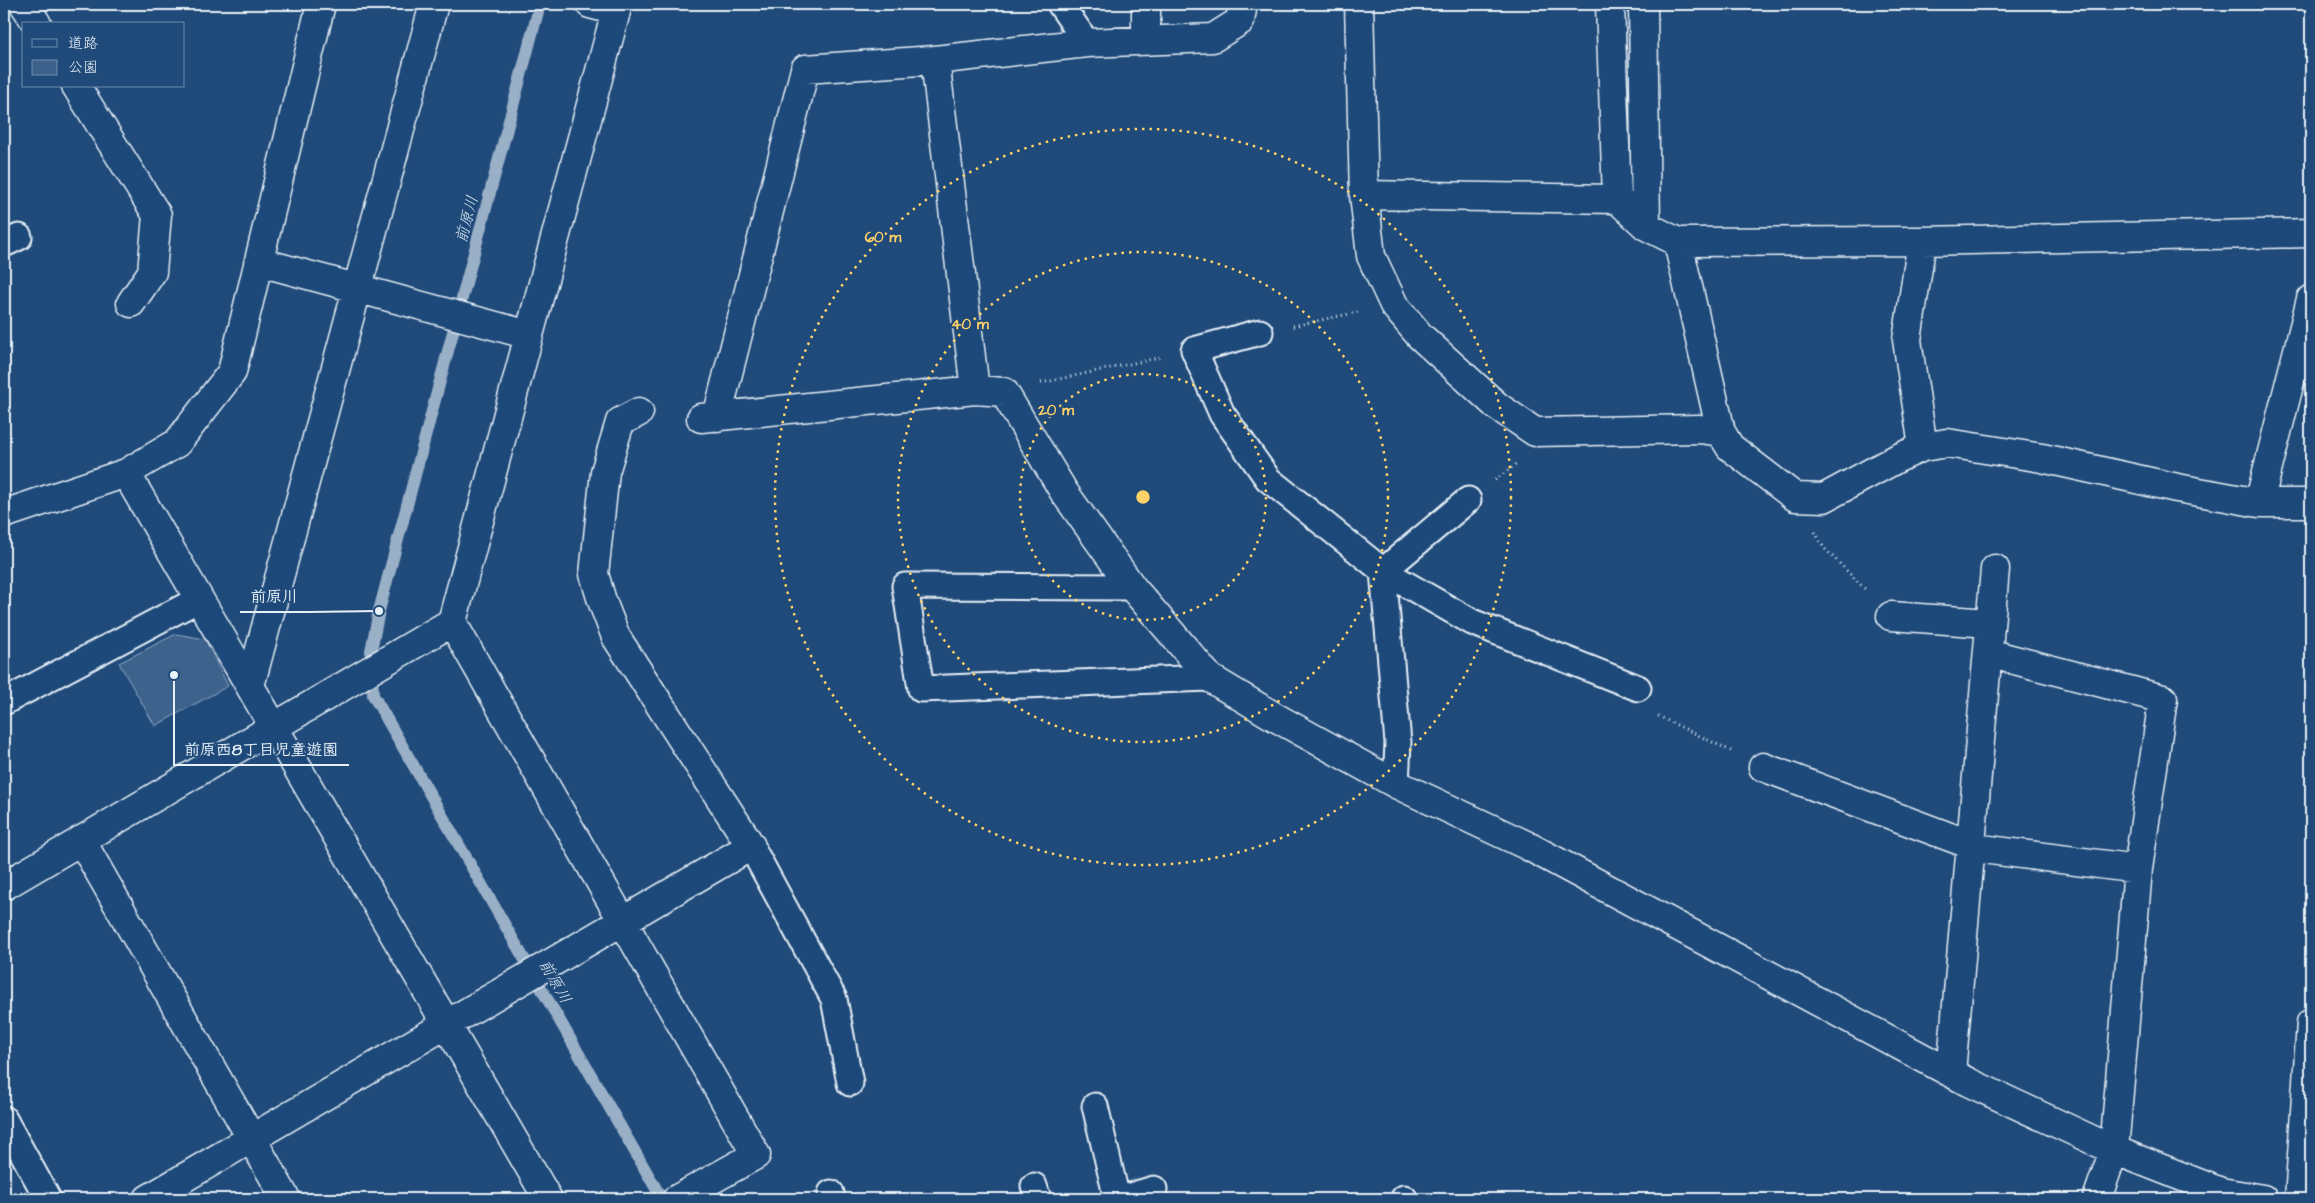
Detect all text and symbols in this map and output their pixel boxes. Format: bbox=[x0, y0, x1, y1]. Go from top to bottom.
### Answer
legend bbox=[22, 22, 185, 88]
text: 道路 bbox=[68, 33, 98, 54]
text: 公園 bbox=[68, 57, 98, 78]
water label: 前原川 bbox=[450, 193, 484, 245]
text: 60 m bbox=[865, 227, 902, 248]
text: 40 m bbox=[951, 314, 989, 335]
text: 20 m bbox=[1037, 400, 1074, 421]
centre of rings bbox=[1134, 488, 1152, 506]
callout: 前原川 bbox=[240, 581, 308, 612]
text: 前原川 bbox=[250, 586, 298, 608]
callout: 前原西8丁目児童遊園 bbox=[174, 734, 349, 765]
text: 前原西8丁目児童遊園 bbox=[184, 739, 338, 761]
water label: 前原川 bbox=[534, 955, 577, 1008]

